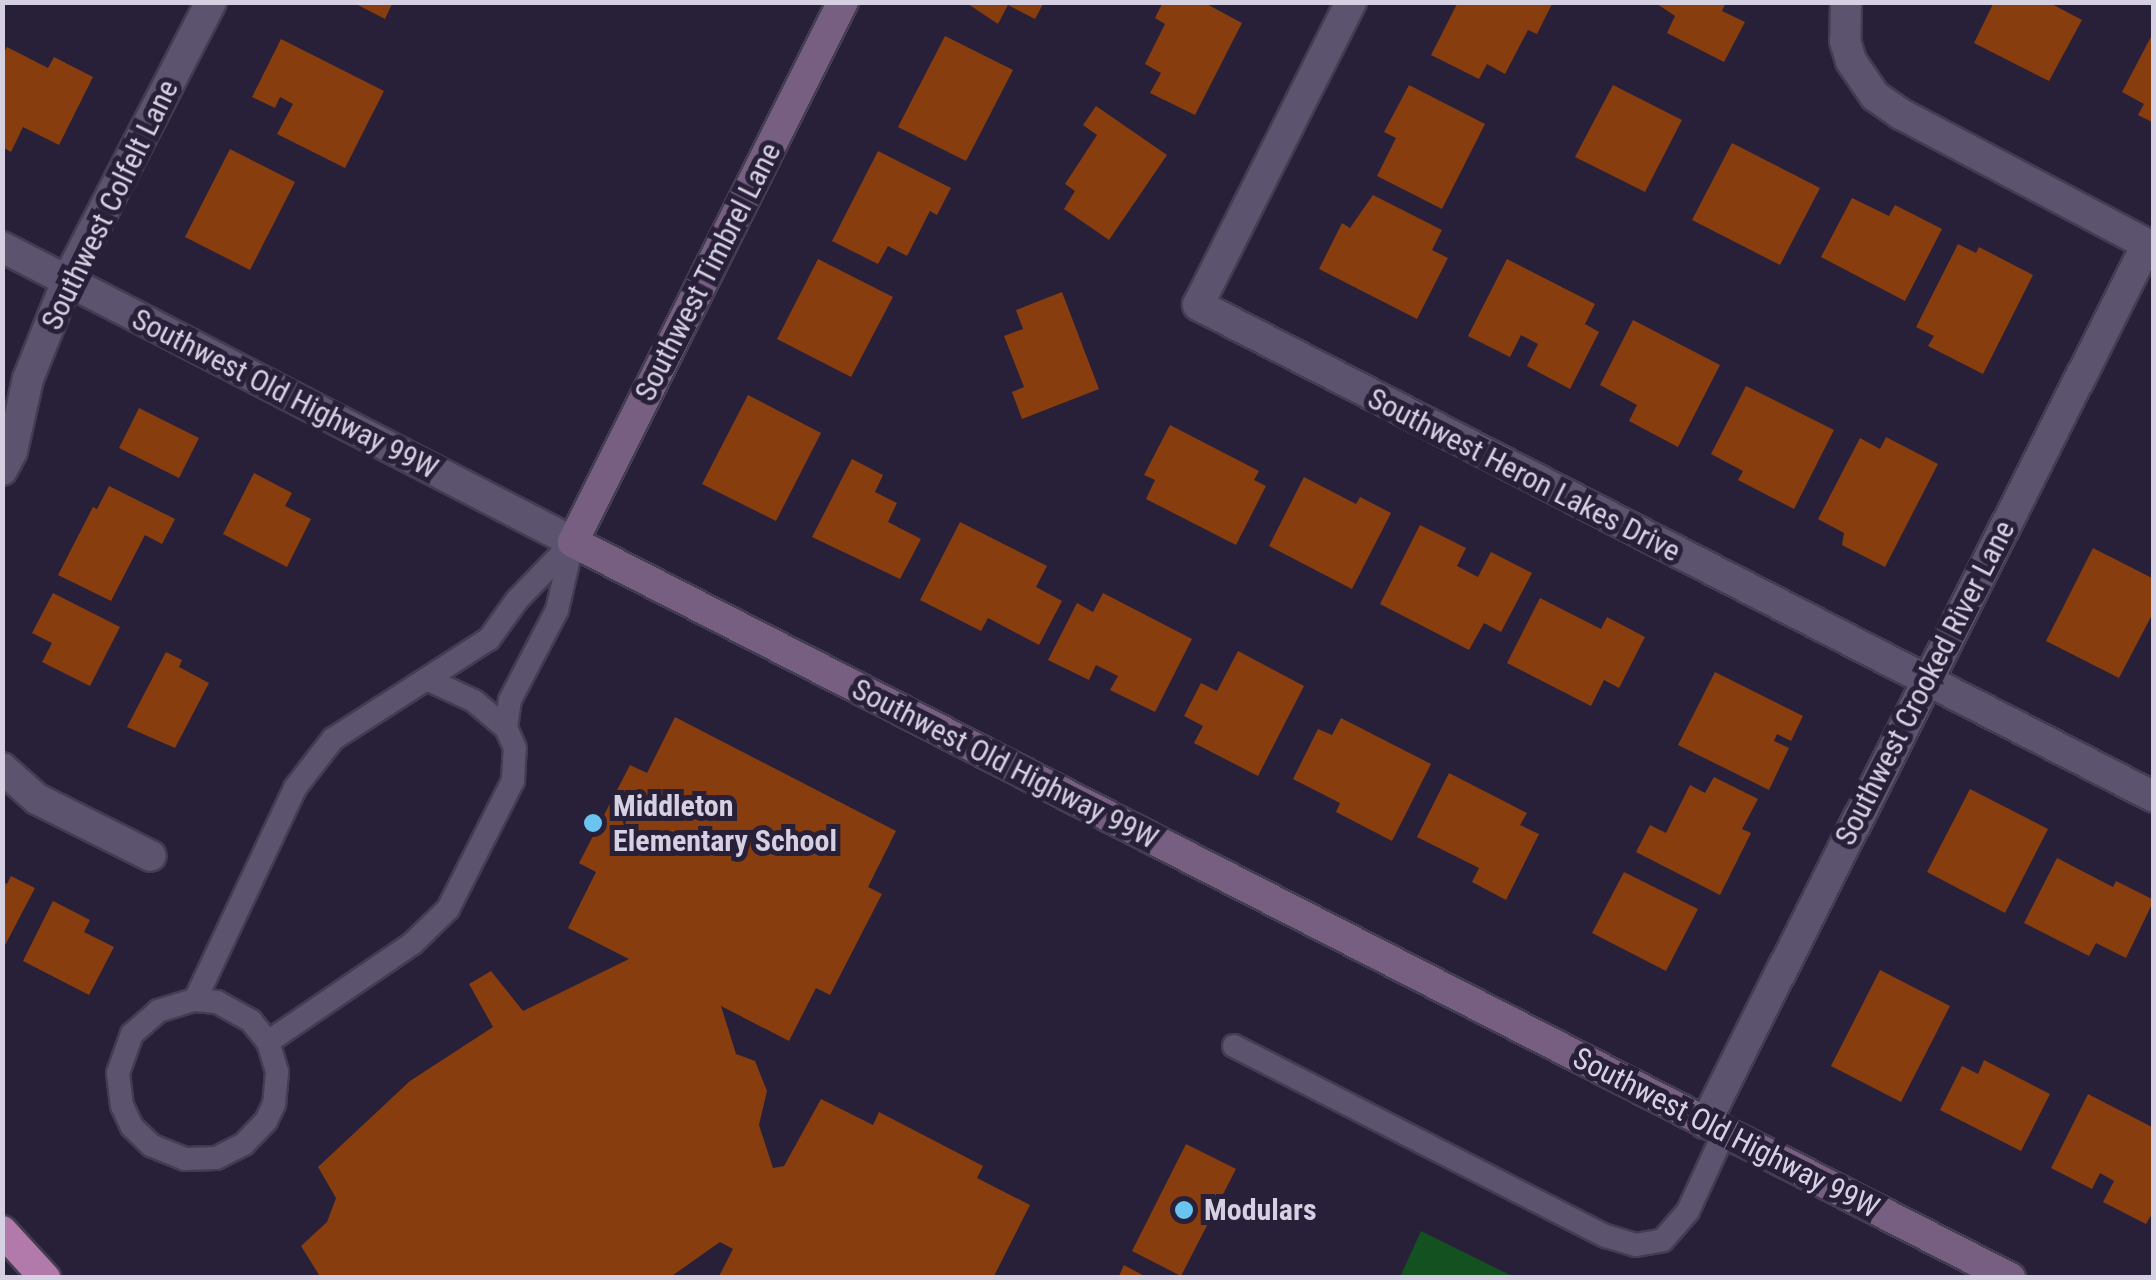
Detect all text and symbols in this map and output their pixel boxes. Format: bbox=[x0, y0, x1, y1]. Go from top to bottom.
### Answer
street label: Southwest Colfelt Lane bbox=[34, 74, 186, 336]
street label: Southwest Timbrel Lane bbox=[627, 137, 789, 407]
street label: Southwest Old Highway 99W bbox=[126, 301, 444, 487]
street label: Southwest Heron Lakes Drive bbox=[1362, 380, 1686, 570]
street label: Southwest Crooked River Lane bbox=[1827, 515, 2023, 851]
street label: Southwest Old Highway 99W bbox=[846, 671, 1164, 857]
place label: Middleton Elementary School bbox=[613, 788, 837, 858]
marker: Middleton Elementary School bbox=[582, 812, 604, 834]
street label: Southwest Old Highway 99W bbox=[1567, 1040, 1885, 1226]
place label: Modulars bbox=[1204, 1192, 1317, 1228]
marker: Modulars bbox=[1173, 1199, 1195, 1221]

